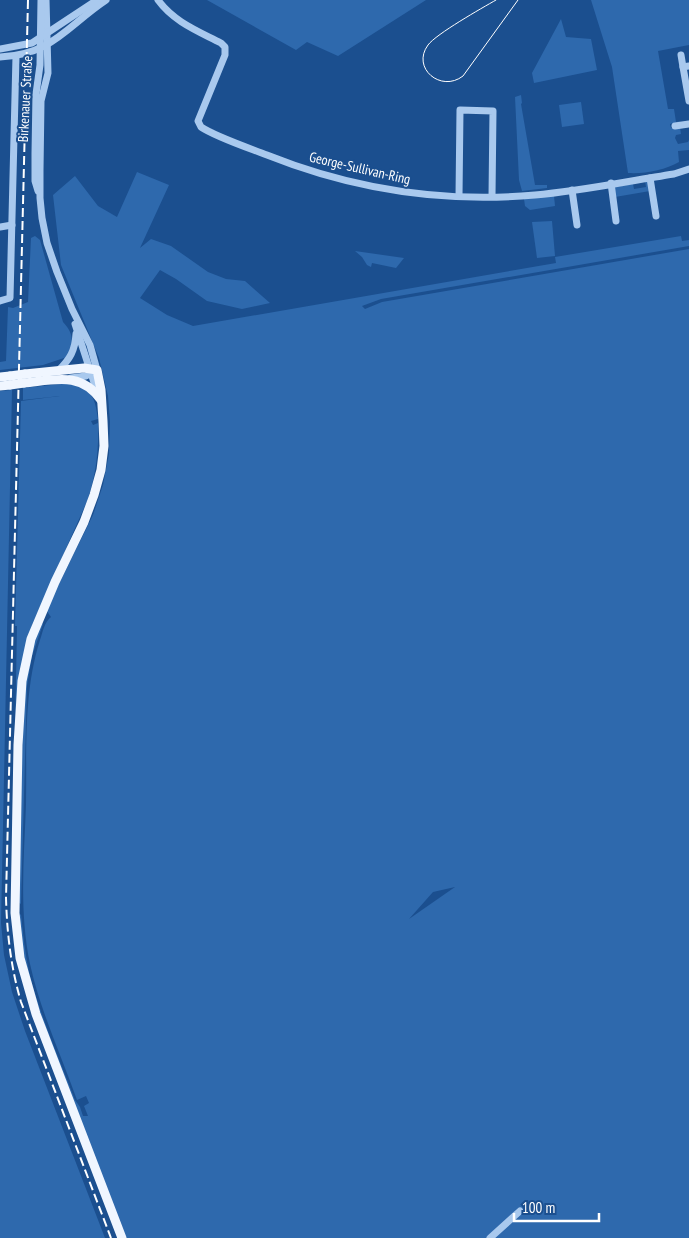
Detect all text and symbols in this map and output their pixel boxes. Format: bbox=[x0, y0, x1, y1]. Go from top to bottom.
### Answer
street label: Birkenauer Straße bbox=[14, 55, 36, 143]
street label: George-Sullivan-Ring bbox=[308, 148, 412, 188]
scale bar bbox=[514, 1190, 599, 1222]
text: 100 m bbox=[522, 1198, 555, 1217]

